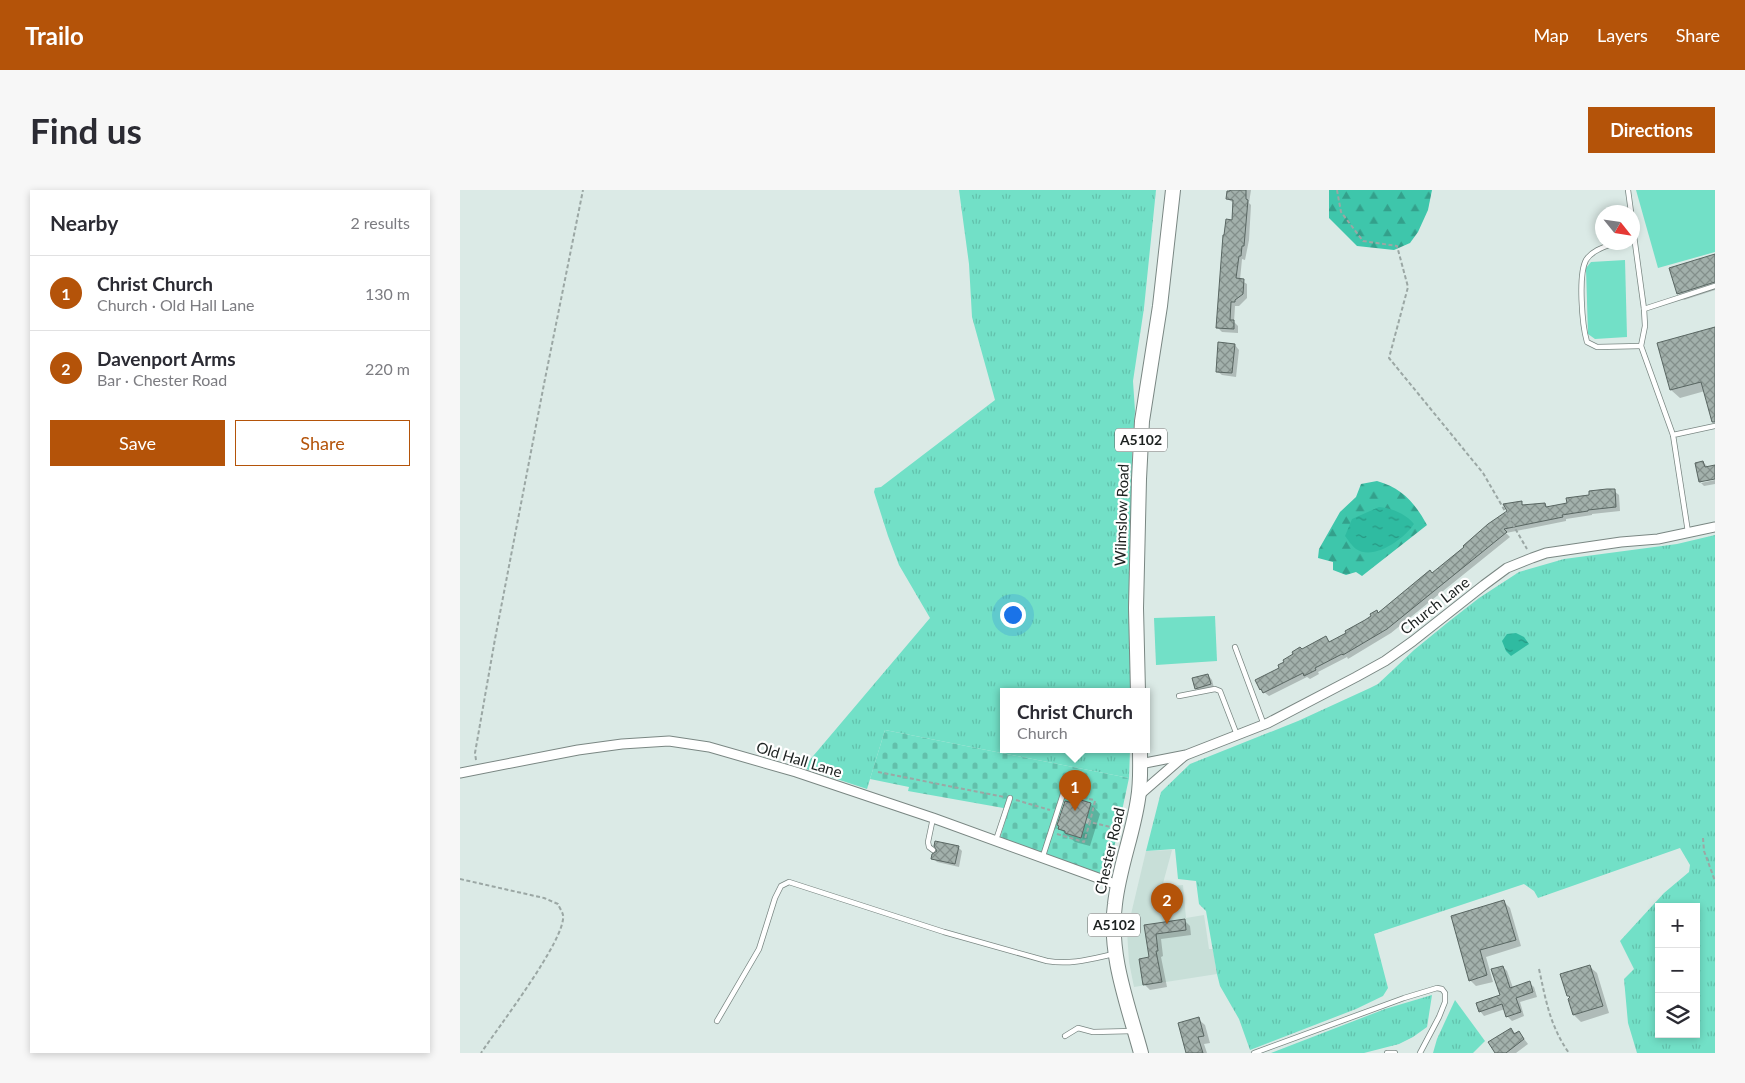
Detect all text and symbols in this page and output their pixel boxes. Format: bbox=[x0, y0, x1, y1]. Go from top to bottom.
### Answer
text: Trailo bbox=[25, 21, 84, 50]
text: Map bbox=[1533, 24, 1569, 46]
text: Layers bbox=[1597, 24, 1648, 46]
text: Share bbox=[1676, 24, 1720, 46]
button: Directions bbox=[1588, 107, 1715, 153]
text: Find us bbox=[30, 109, 142, 151]
north arrow bbox=[1595, 205, 1640, 250]
text: Nearby bbox=[50, 210, 118, 235]
text: 2 results bbox=[350, 213, 410, 232]
text: Christ Church bbox=[97, 272, 213, 295]
text: 1 bbox=[61, 284, 71, 303]
text: 130 m bbox=[365, 284, 410, 303]
text: Church · Old Hall Lane bbox=[97, 295, 255, 314]
text: Davenport Arms bbox=[97, 347, 236, 370]
text: 2 bbox=[61, 359, 71, 378]
text: 220 m bbox=[365, 359, 410, 378]
text: Bar · Chester Road bbox=[97, 370, 227, 389]
button: Save bbox=[50, 420, 225, 466]
button: Share bbox=[235, 420, 410, 466]
road number: A5102 bbox=[1115, 428, 1167, 452]
street label: Wilmslow Road bbox=[1110, 464, 1132, 566]
street label: Church Lane bbox=[1396, 573, 1473, 638]
your location bbox=[1000, 602, 1026, 628]
popup bbox=[1000, 688, 1150, 753]
text: Christ Church bbox=[1017, 700, 1133, 723]
text: Church bbox=[1017, 723, 1068, 742]
street label: Old Hall Lane bbox=[754, 737, 844, 781]
pin: 1 bbox=[1059, 770, 1091, 811]
street label: Chester Road bbox=[1090, 806, 1128, 896]
pin: 2 bbox=[1151, 883, 1183, 924]
map controls bbox=[1655, 903, 1700, 1038]
button: + bbox=[1655, 903, 1700, 948]
road number: A5102 bbox=[1088, 914, 1140, 936]
button: − bbox=[1655, 948, 1700, 993]
button: layers bbox=[1655, 993, 1700, 1038]

